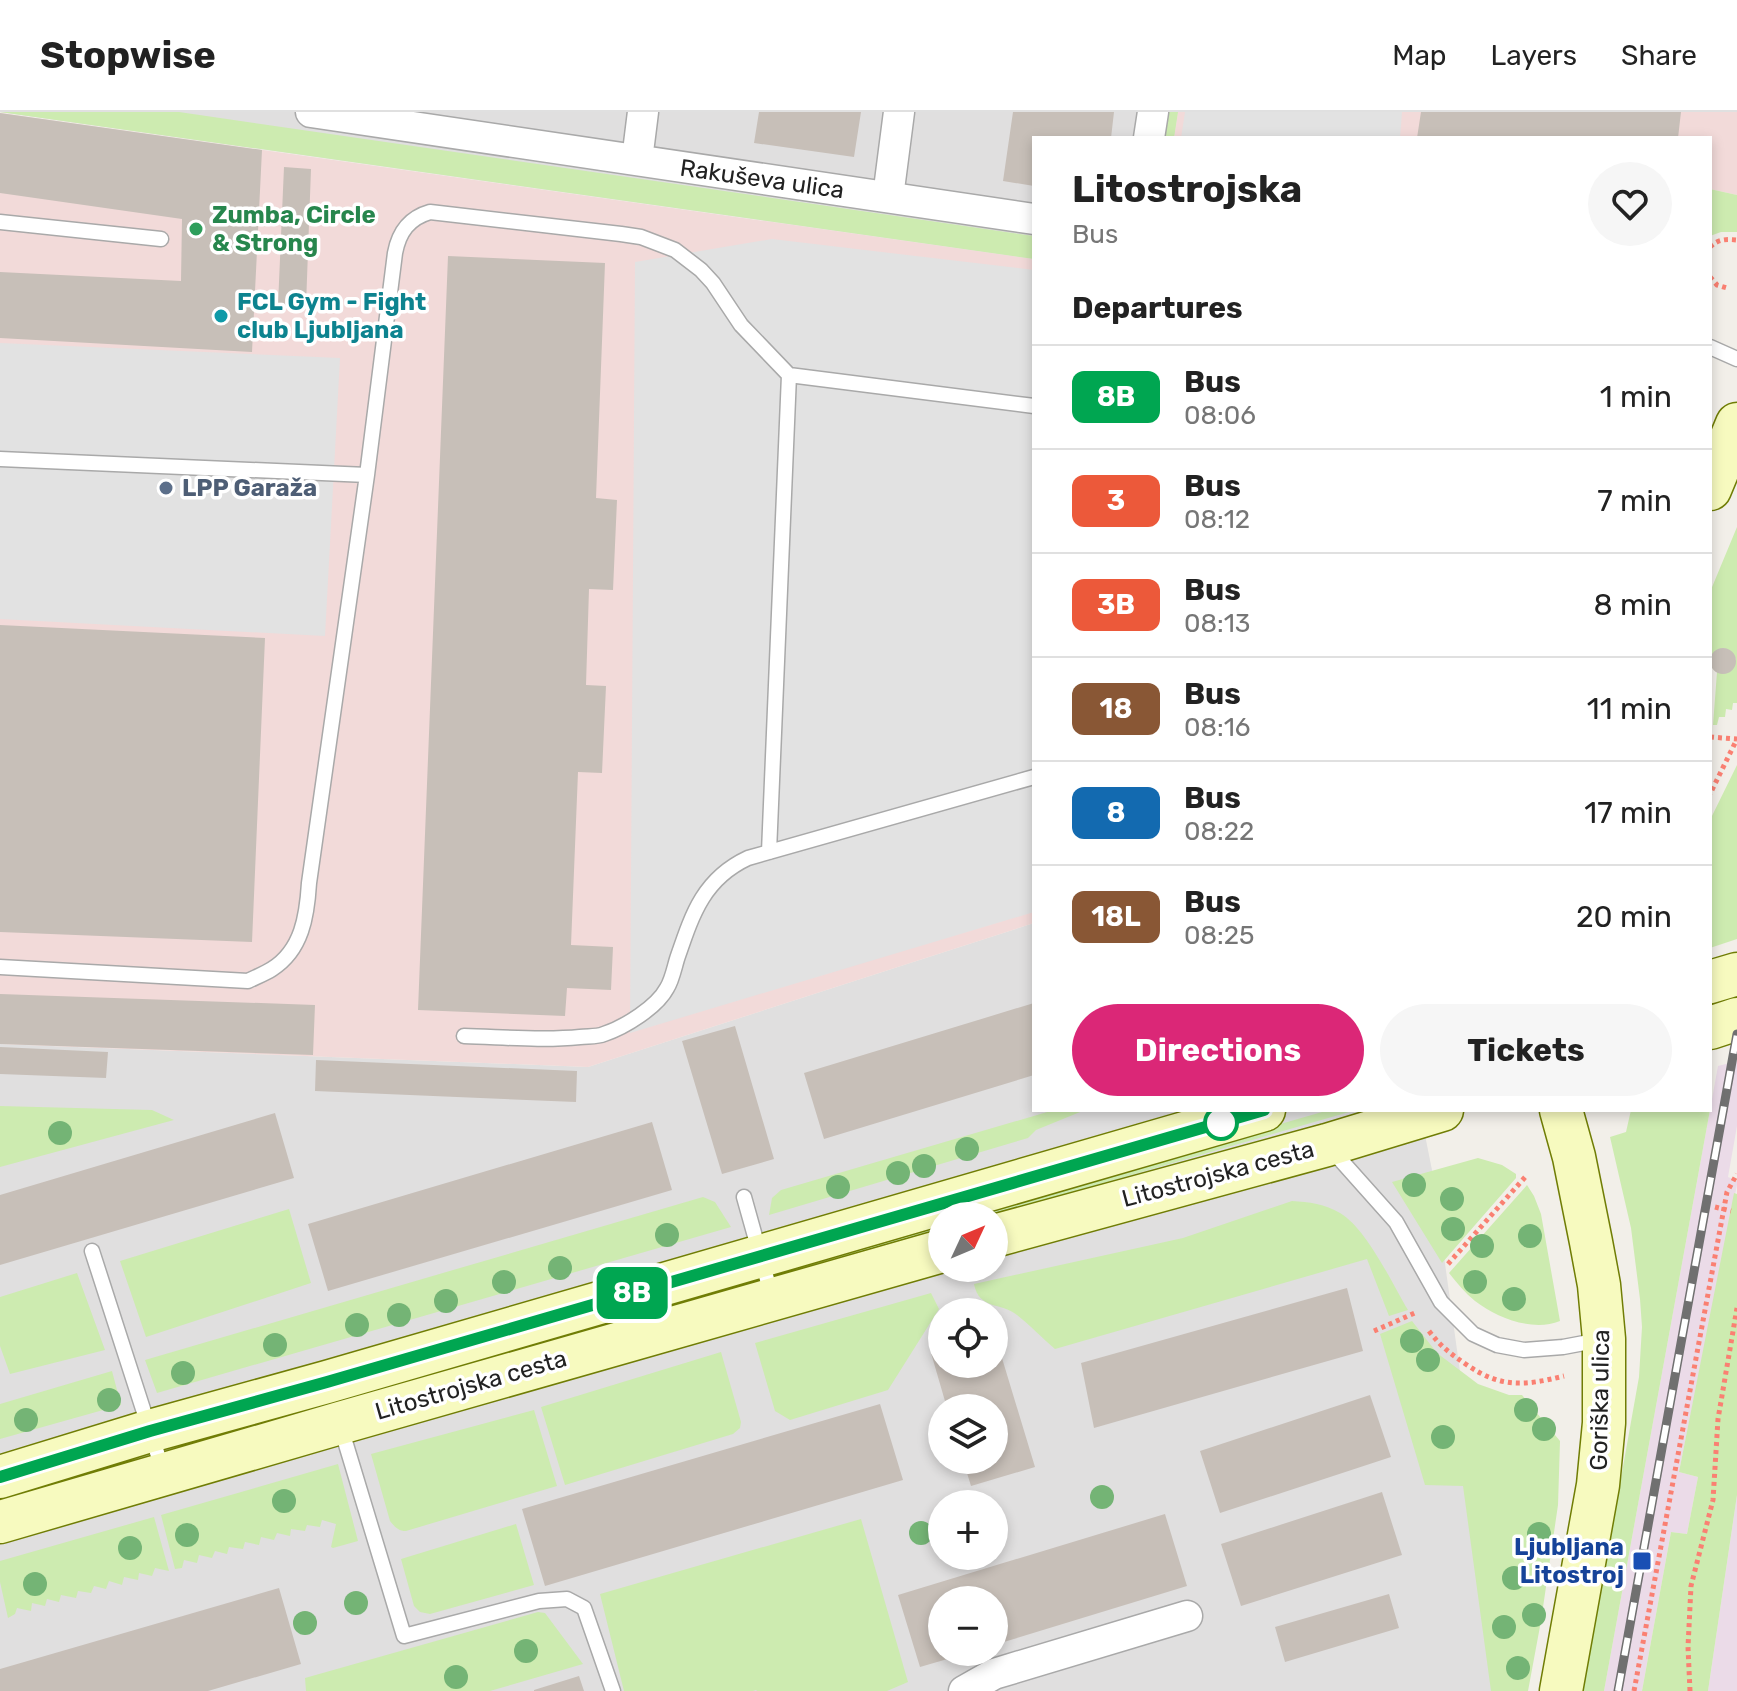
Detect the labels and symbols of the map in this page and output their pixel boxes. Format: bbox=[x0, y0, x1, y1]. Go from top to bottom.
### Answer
street label: Rakuševa ulica bbox=[678, 154, 846, 204]
place label: Zumba, Circle & Strong bbox=[212, 201, 376, 257]
marker: Zumba, Circle & Strong bbox=[187, 220, 205, 238]
place label: FCL Gym - Fight club Ljubljana bbox=[237, 288, 426, 344]
marker: FCL Gym - Fight club Ljubljana bbox=[212, 307, 230, 325]
place label: LPP Garaža bbox=[182, 474, 317, 502]
marker: LPP Garaža bbox=[157, 479, 175, 497]
unlabelled marker bbox=[1204, 1106, 1238, 1140]
street label: Litostrojska cesta bbox=[1119, 1135, 1317, 1213]
north arrow bbox=[928, 1202, 1008, 1282]
line badge: 8B bbox=[596, 1267, 668, 1319]
street label: Goriška ulica bbox=[1585, 1329, 1615, 1471]
street label: Litostrojska cesta bbox=[372, 1344, 570, 1426]
place label: Ljubljana Litostroj bbox=[1514, 1533, 1624, 1589]
marker: Ljubljana Litostroj bbox=[1631, 1550, 1653, 1572]

